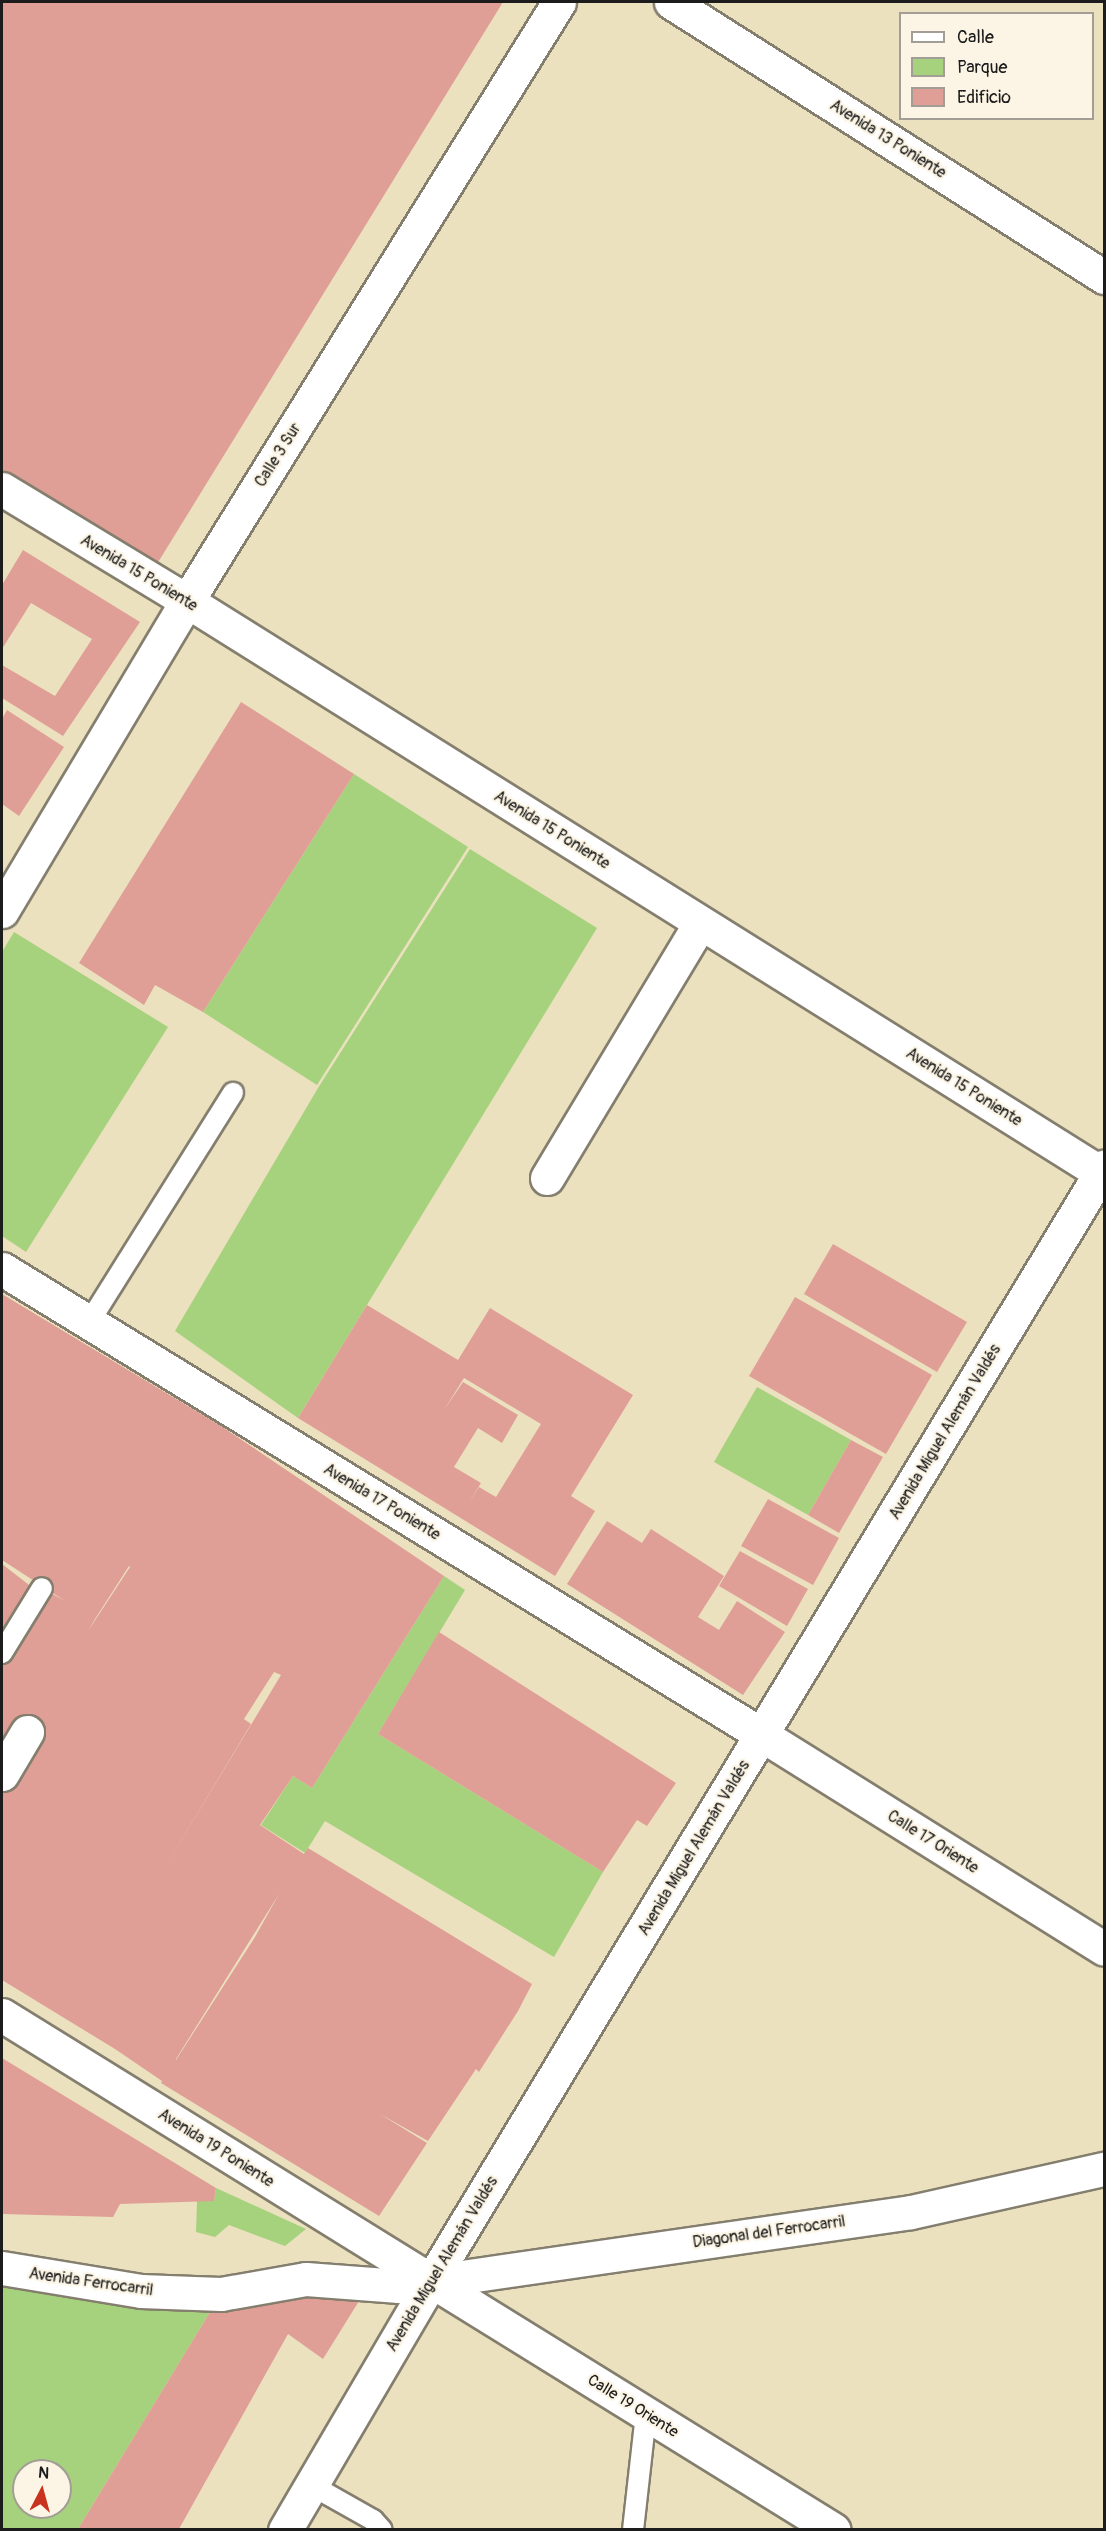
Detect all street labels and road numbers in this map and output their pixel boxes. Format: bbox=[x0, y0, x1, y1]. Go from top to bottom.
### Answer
street label: Avenida 13 Poniente bbox=[826, 95, 950, 183]
street label: Calle 3 Sur bbox=[251, 419, 305, 491]
street label: Avenida 15 Poniente bbox=[77, 530, 201, 616]
street label: Avenida 15 Poniente bbox=[490, 787, 614, 873]
street label: Avenida 15 Poniente bbox=[902, 1044, 1026, 1130]
street label: Avenida Miguel Alemán Valdés bbox=[885, 1341, 1005, 1523]
street label: Avenida 17 Poniente bbox=[320, 1460, 444, 1544]
street label: Avenida Miguel Alemán Valdés bbox=[634, 1757, 754, 1939]
street label: Calle 17 Oriente bbox=[884, 1806, 982, 1878]
street label: Avenida 19 Poniente bbox=[155, 2105, 277, 2191]
street label: Avenida Miguel Alemán Valdés bbox=[382, 2173, 502, 2355]
street label: Diagonal del Ferrocarril bbox=[691, 2212, 847, 2252]
street label: Avenida Ferrocarril bbox=[28, 2264, 154, 2300]
street label: Calle 19 Oriente bbox=[584, 2370, 682, 2442]

